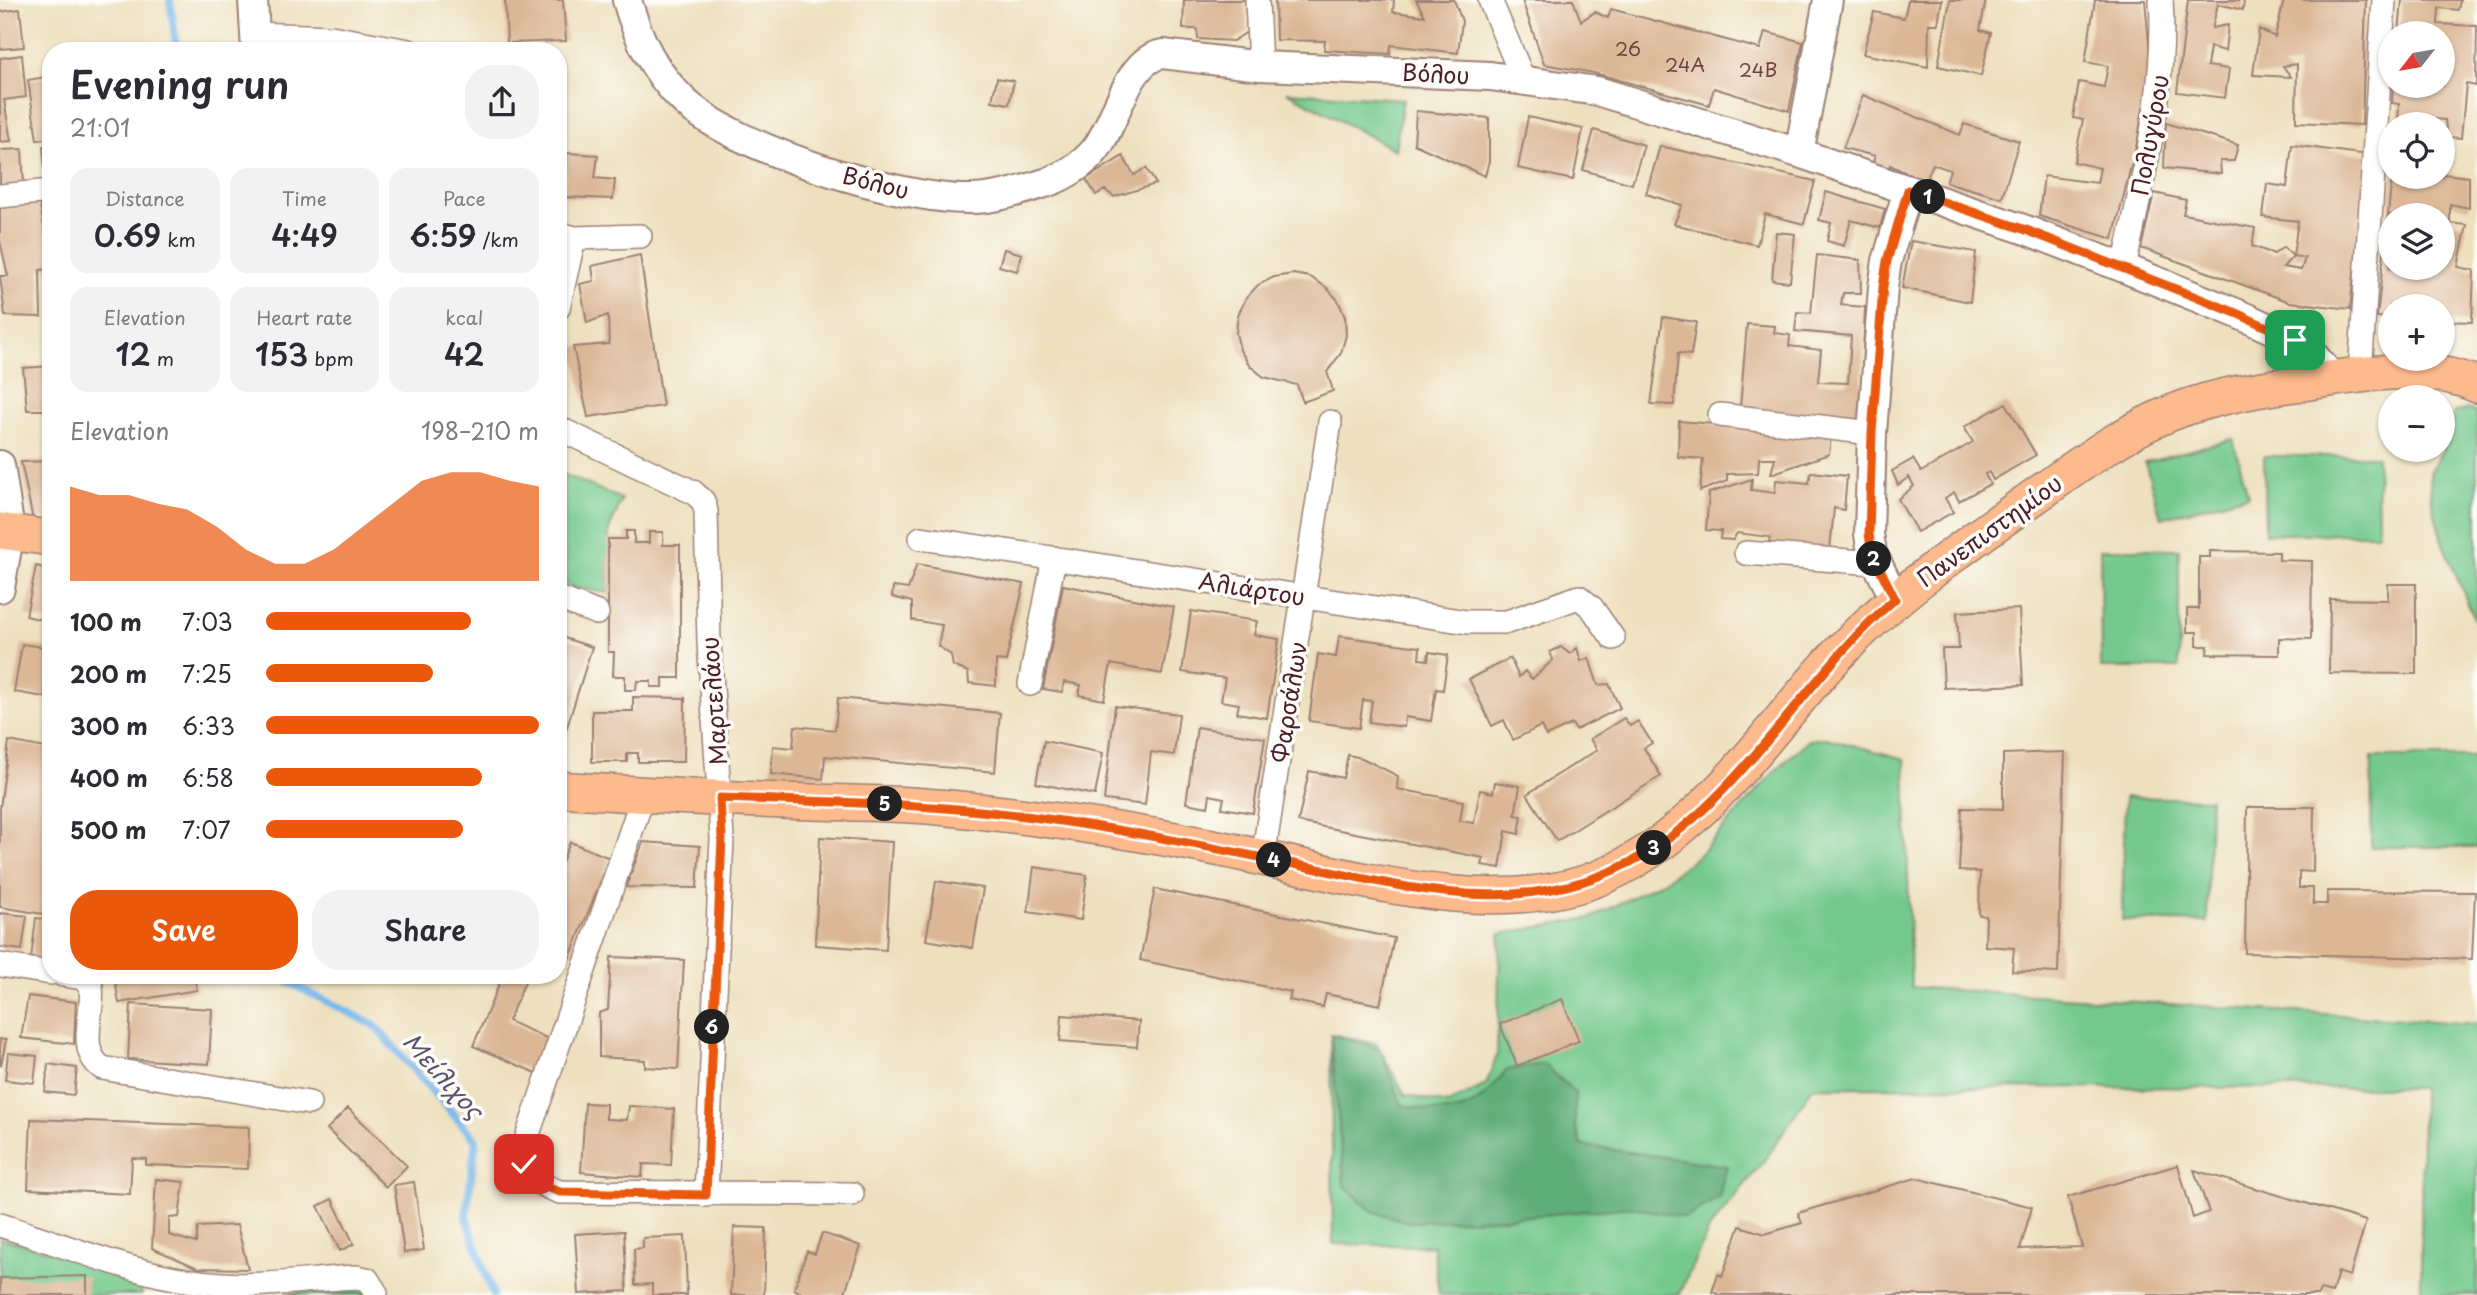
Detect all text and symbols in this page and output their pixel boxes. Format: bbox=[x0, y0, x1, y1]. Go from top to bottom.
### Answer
north arrow bbox=[2378, 21, 2455, 98]
map controls bbox=[2378, 21, 2455, 462]
house number: 26 bbox=[1615, 34, 1641, 62]
house number: 24Α bbox=[1665, 50, 1705, 78]
street label: Βόλου bbox=[1401, 54, 1471, 92]
text: Evening run bbox=[70, 55, 289, 112]
house number: 24Β bbox=[1739, 55, 1777, 83]
button: share bbox=[465, 65, 539, 139]
street label: Πολυγύρου bbox=[2121, 72, 2177, 198]
text: 21:01 bbox=[70, 110, 130, 145]
button: locate bbox=[2378, 112, 2455, 189]
street label: Βόλου bbox=[839, 157, 913, 207]
pin: 1 bbox=[1910, 180, 1946, 214]
text: 1 bbox=[1923, 182, 1932, 210]
text: Distance bbox=[105, 184, 185, 212]
text: Time bbox=[282, 184, 327, 212]
text: Pace bbox=[443, 184, 486, 212]
button: layers bbox=[2378, 203, 2455, 280]
text: 0.69 bbox=[94, 212, 161, 257]
text: 4:49 bbox=[271, 212, 338, 257]
text: 6:59 bbox=[409, 212, 476, 257]
text: km bbox=[161, 225, 196, 253]
text: /km bbox=[476, 225, 519, 253]
button: + bbox=[2378, 294, 2455, 371]
text: Elevation bbox=[104, 303, 186, 331]
text: Heart rate bbox=[257, 303, 352, 331]
text: kcal bbox=[445, 303, 483, 331]
pin bbox=[2265, 310, 2325, 370]
icon: arrive bbox=[2276, 321, 2314, 359]
text: 12 bbox=[116, 331, 151, 376]
text: 153 bbox=[255, 331, 308, 376]
text: 42 bbox=[444, 331, 484, 376]
text: m bbox=[151, 344, 174, 372]
text: bpm bbox=[308, 344, 354, 372]
button: − bbox=[2378, 385, 2455, 462]
text: Elevation bbox=[70, 413, 169, 448]
text: 198–210 m bbox=[421, 413, 539, 448]
street label: Πανεπιστημίου bbox=[1909, 465, 2069, 595]
pin: 2 bbox=[1856, 542, 1892, 576]
text: 2 bbox=[1867, 544, 1880, 572]
street label: Αλιάρτου bbox=[1196, 562, 1308, 614]
text: 100 m bbox=[70, 604, 142, 639]
text: 7:03 bbox=[182, 604, 233, 639]
street label: Μαρτελάου bbox=[691, 636, 735, 766]
street label: Φαρσάλων bbox=[1261, 639, 1315, 765]
text: 200 m bbox=[70, 656, 147, 691]
text: 7:25 bbox=[182, 656, 232, 691]
text: 300 m bbox=[70, 708, 148, 743]
text: 6:33 bbox=[182, 708, 235, 743]
text: 400 m bbox=[70, 760, 148, 795]
text: 6:58 bbox=[182, 760, 234, 795]
pin: 5 bbox=[868, 786, 903, 822]
text: 5 bbox=[878, 789, 891, 817]
text: 500 m bbox=[70, 812, 147, 847]
text: 7:07 bbox=[182, 812, 231, 847]
pin: 3 bbox=[1636, 830, 1672, 866]
text: 3 bbox=[1647, 833, 1660, 861]
pin: 4 bbox=[1256, 842, 1292, 878]
text: 4 bbox=[1267, 845, 1280, 873]
button: Save bbox=[70, 890, 298, 970]
button: Share bbox=[312, 890, 539, 970]
pin: 6 bbox=[694, 1010, 730, 1044]
text: 6 bbox=[705, 1012, 718, 1040]
water label: Μείλιχος bbox=[395, 1024, 494, 1128]
pin bbox=[494, 1134, 554, 1194]
icon: check bbox=[505, 1145, 543, 1183]

